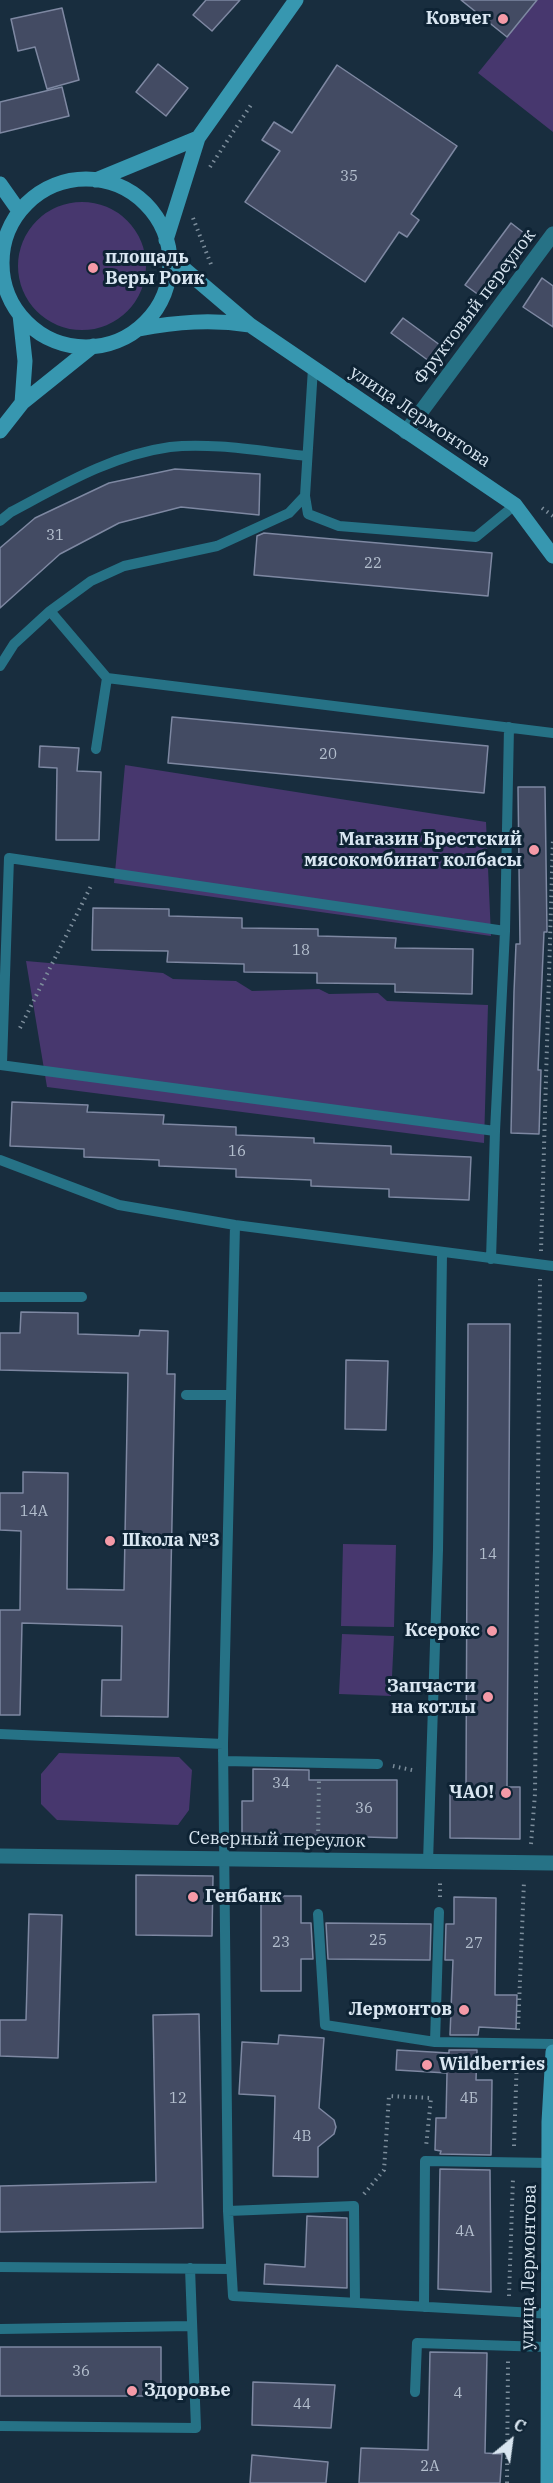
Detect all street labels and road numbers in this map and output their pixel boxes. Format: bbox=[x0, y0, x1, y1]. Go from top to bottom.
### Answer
street label: Фруктовый переулок bbox=[410, 225, 540, 389]
street label: улица Лермонтова bbox=[345, 362, 495, 472]
street label: Северный переулок bbox=[188, 1828, 366, 1852]
street label: улица Лермонтова bbox=[517, 2184, 541, 2350]

